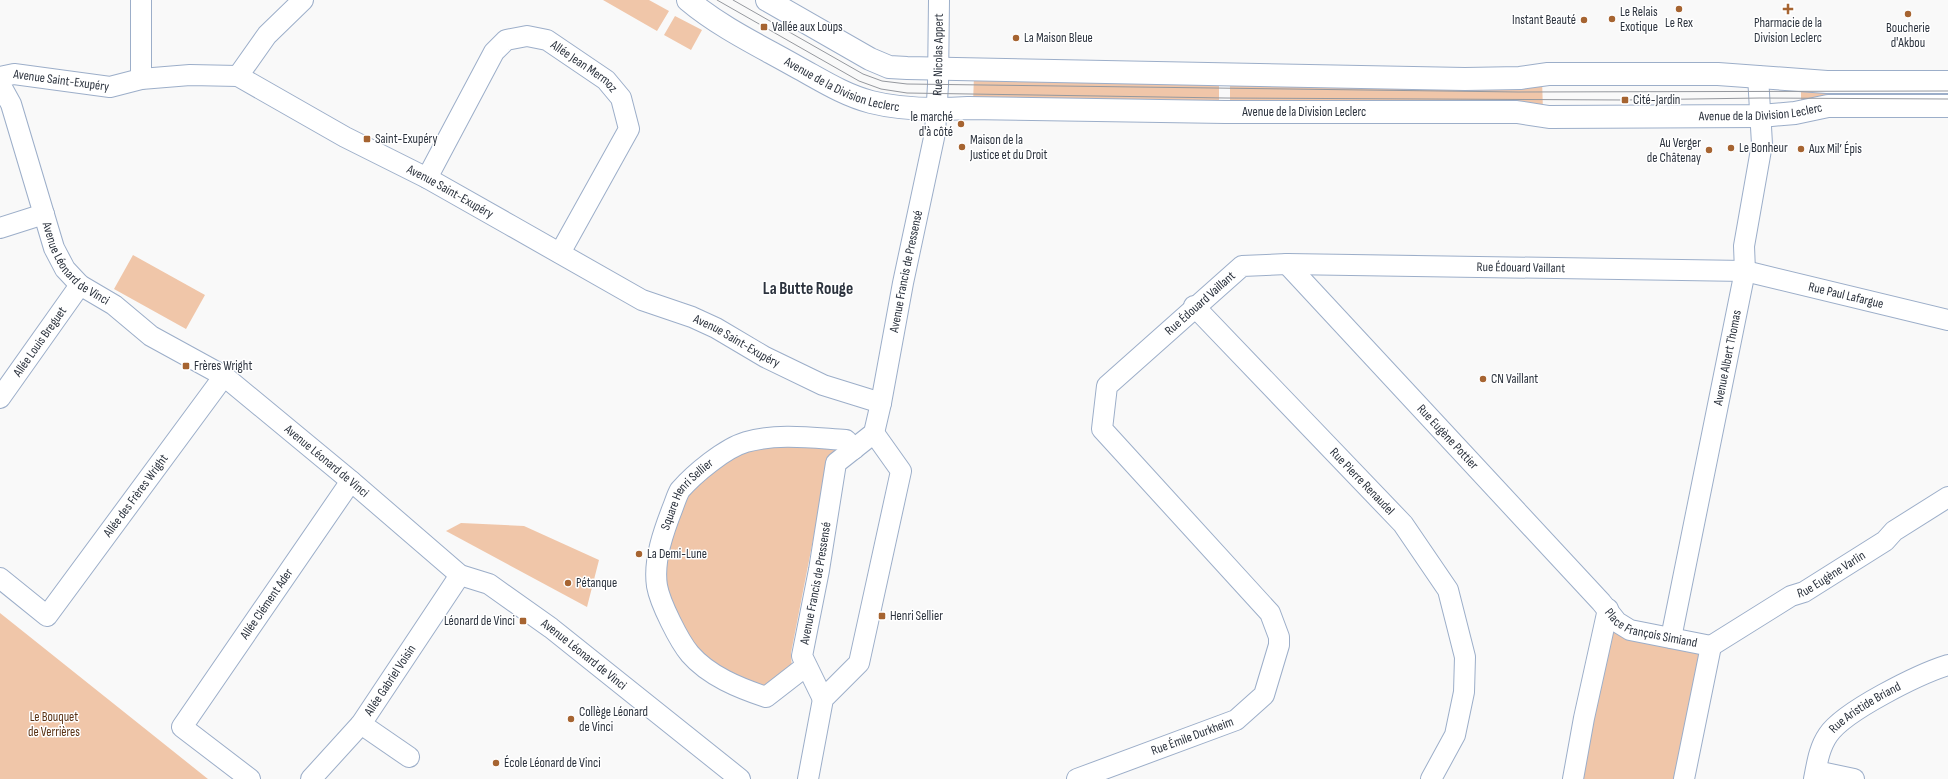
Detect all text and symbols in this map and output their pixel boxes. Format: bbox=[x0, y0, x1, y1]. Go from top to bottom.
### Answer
place label: Le Relais Exotique bbox=[1620, 4, 1658, 35]
marker: Le Rex bbox=[1674, 4, 1684, 14]
marker: Pharmacie de la Division Leclerc bbox=[1783, 4, 1793, 14]
marker: Boucherie d'Akbou bbox=[1903, 9, 1913, 19]
place label: Instant Beauté bbox=[1512, 12, 1576, 28]
street label: Rue Nicolas Appert bbox=[929, 13, 947, 96]
marker: Le Relais Exotique bbox=[1607, 14, 1617, 24]
marker: Instant Beauté bbox=[1579, 15, 1589, 25]
place label: Le Rex bbox=[1665, 15, 1693, 31]
place label: Pharmacie de la Division Leclerc bbox=[1754, 15, 1822, 46]
place label: Vallée aux Loups bbox=[772, 19, 843, 35]
place label: Boucherie d'Akbou bbox=[1886, 20, 1930, 51]
marker: Vallée aux Loups bbox=[759, 22, 769, 32]
place label: La Maison Bleue bbox=[1024, 30, 1093, 46]
marker: La Maison Bleue bbox=[1011, 33, 1021, 43]
street label: Allée Jean Mermoz bbox=[547, 36, 621, 96]
street label: Avenue de la Division Leclerc bbox=[781, 53, 900, 115]
street label: Avenue Saint-Exupéry bbox=[11, 66, 110, 95]
place label: Cité-Jardin bbox=[1633, 92, 1680, 108]
marker: Cité-Jardin bbox=[1620, 95, 1630, 105]
street label: Avenue de la Division Leclerc bbox=[1698, 99, 1824, 124]
street label: Avenue de la Division Leclerc bbox=[1241, 104, 1366, 120]
place label: le marché d'à côté bbox=[910, 109, 953, 140]
marker: le marché d'à côté bbox=[956, 119, 966, 129]
place label: Saint-Exupéry bbox=[375, 131, 437, 147]
place label: Maison de la Justice et du Droit bbox=[969, 132, 1047, 163]
marker: Saint-Exupéry bbox=[362, 134, 372, 144]
place label: Au Verger de Châtenay bbox=[1647, 135, 1701, 166]
place label: Le Bonheur bbox=[1739, 140, 1788, 156]
place label: Aux Mil’ Épis bbox=[1808, 141, 1862, 157]
marker: Maison de la Justice et du Droit bbox=[957, 142, 967, 152]
marker: Le Bonheur bbox=[1726, 143, 1736, 153]
marker: Aux Mil’ Épis bbox=[1796, 144, 1806, 154]
marker: Au Verger de Châtenay bbox=[1704, 145, 1714, 155]
street label: Avenue Saint-Exupéry bbox=[403, 161, 496, 222]
street label: Avenue Francis de Pressensé bbox=[886, 209, 926, 335]
street label: Avenue Léonard de Vinci bbox=[38, 219, 112, 309]
street label: Rue Édouard Vaillant bbox=[1476, 259, 1565, 276]
street label: Rue Édouard Vaillant bbox=[1162, 268, 1239, 339]
district label: La Butte Rouge bbox=[763, 279, 853, 299]
street label: Rue Paul Lafargue bbox=[1807, 279, 1885, 312]
street label: Allée Louis Breguet bbox=[9, 304, 70, 381]
street label: Avenue Albert Thomas bbox=[1710, 308, 1745, 408]
street label: Avenue Saint-Exupéry bbox=[690, 310, 783, 371]
place label: Frères Wright bbox=[194, 358, 252, 374]
marker: Frères Wright bbox=[181, 361, 191, 371]
place label: CN Vaillant bbox=[1491, 371, 1538, 387]
marker: CN Vaillant bbox=[1478, 374, 1488, 384]
street label: Rue Eugène Pottier bbox=[1414, 401, 1482, 473]
street label: Avenue Léonard de Vinci bbox=[280, 421, 372, 501]
street label: Rue Pierre Renaudel bbox=[1326, 445, 1398, 518]
street label: Allée des Frères Wright bbox=[99, 451, 172, 541]
street label: Square Henri Sellier bbox=[657, 455, 717, 532]
street label: Avenue Francis de Pressensé bbox=[796, 521, 835, 647]
place label: La Demi-Lune bbox=[647, 546, 707, 562]
street label: Rue Eugène Varlin bbox=[1795, 547, 1868, 602]
marker: La Demi-Lune bbox=[634, 549, 644, 559]
street label: Allée Clément Ader bbox=[236, 565, 297, 643]
place label: Pétanque bbox=[576, 575, 617, 591]
marker: Pétanque bbox=[563, 578, 573, 588]
street label: Place François Simiand bbox=[1601, 605, 1699, 651]
place label: Henri Sellier bbox=[890, 608, 943, 624]
marker: Henri Sellier bbox=[877, 611, 887, 621]
place label: Léonard de Vinci bbox=[444, 613, 515, 629]
street label: Avenue Léonard de Vinci bbox=[537, 615, 630, 693]
marker: Léonard de Vinci bbox=[518, 616, 528, 626]
street label: Allée Gabriel Voisin bbox=[360, 642, 419, 719]
street label: Rue Aristide Briand bbox=[1825, 678, 1903, 736]
place label: Collège Léonard de Vinci bbox=[579, 704, 648, 735]
park label: Le Bouquet de Verrières bbox=[28, 709, 80, 740]
marker: Collège Léonard de Vinci bbox=[566, 714, 576, 724]
street label: Rue Émile Durkheim bbox=[1149, 714, 1236, 759]
place label: École Léonard de Vinci bbox=[504, 755, 601, 771]
marker: École Léonard de Vinci bbox=[491, 758, 501, 768]

